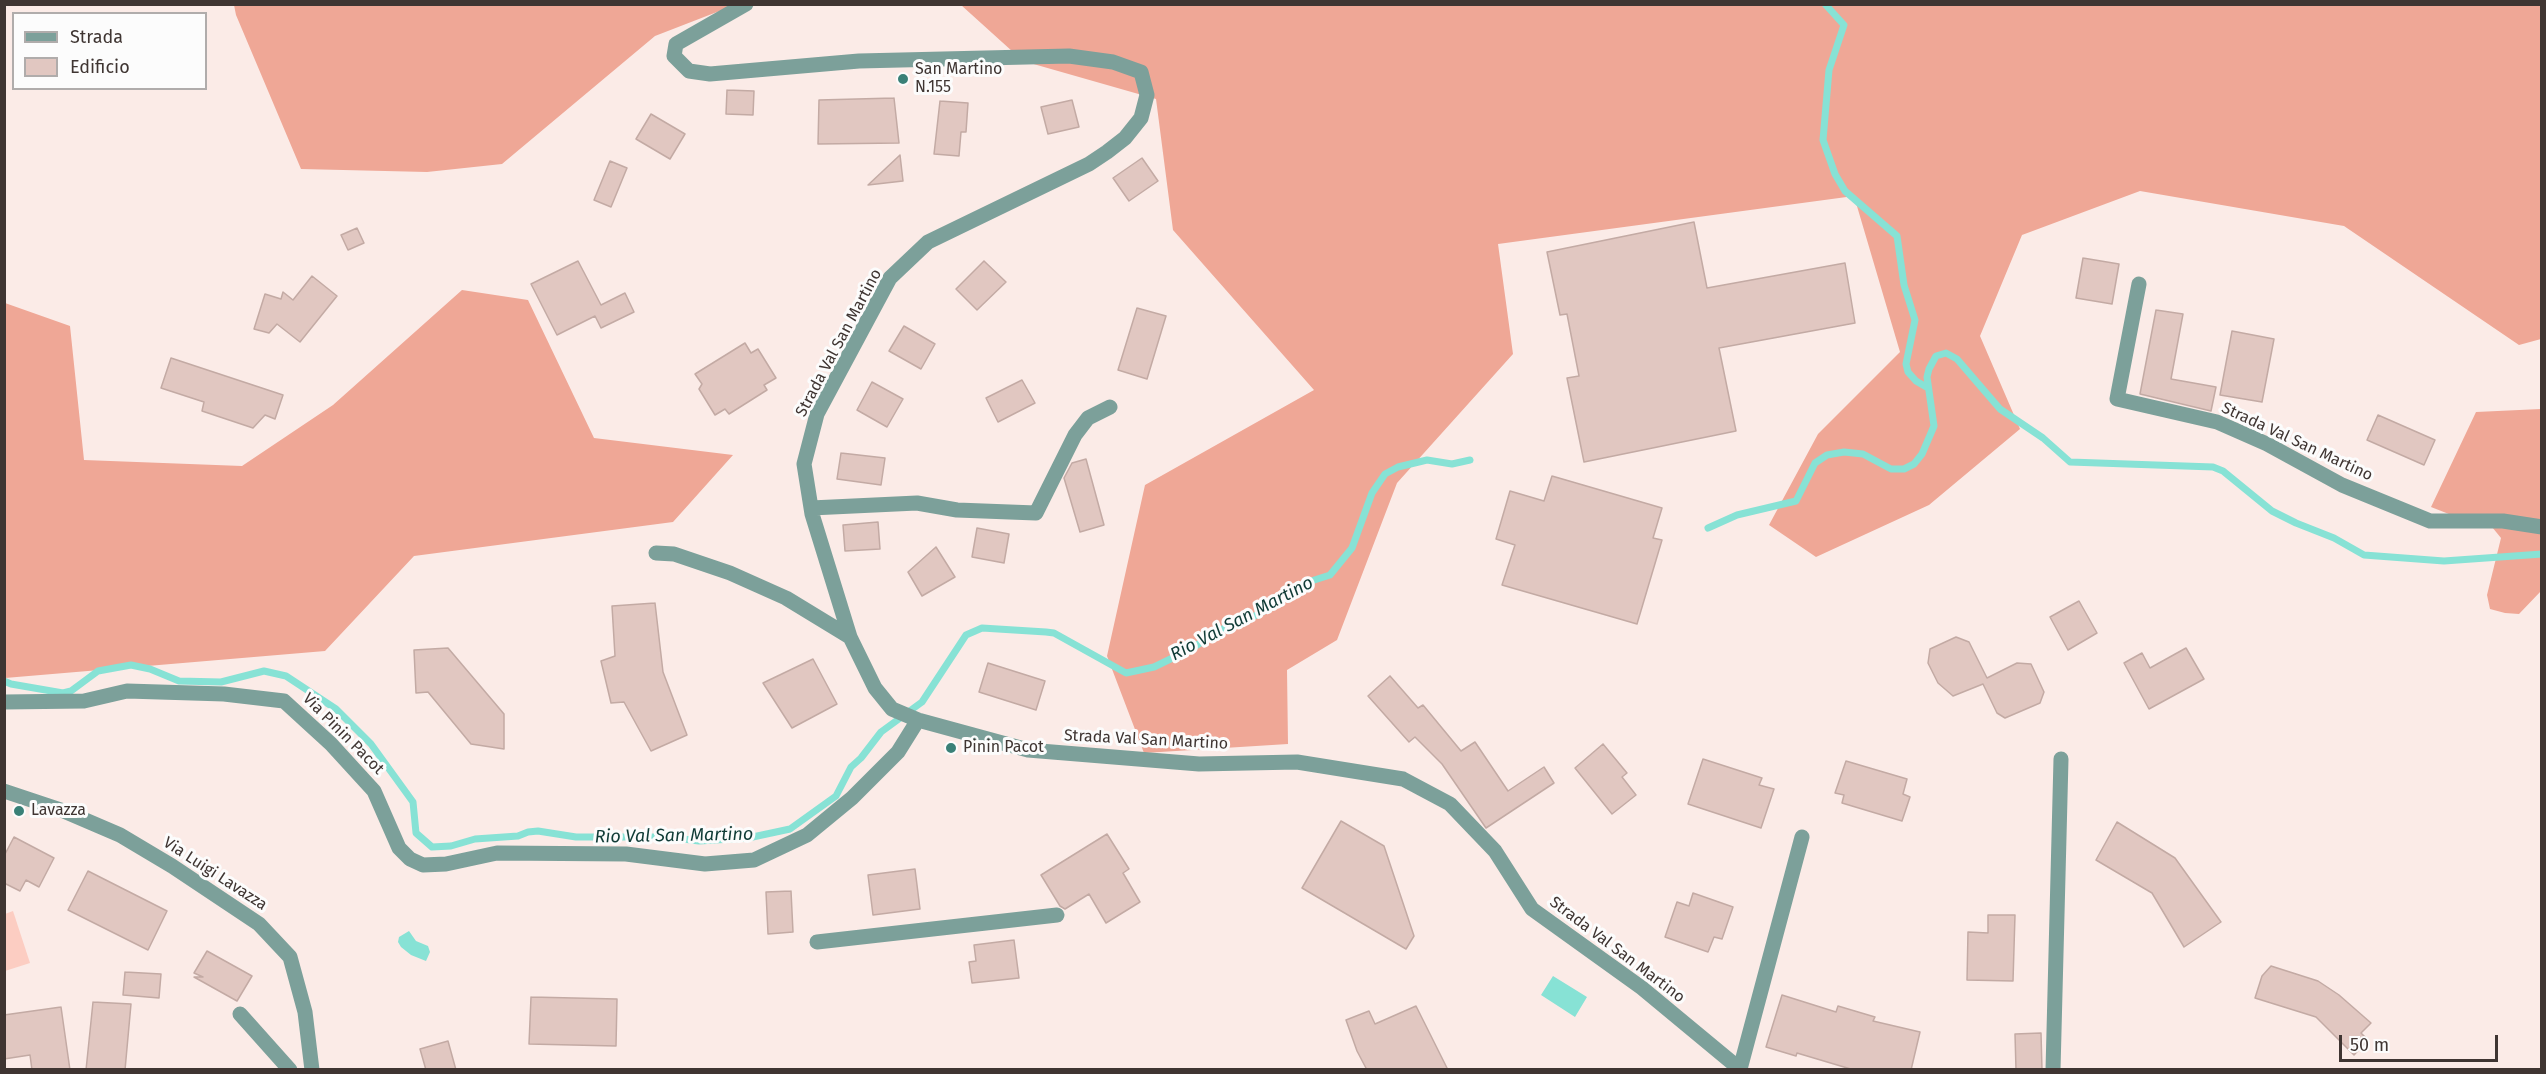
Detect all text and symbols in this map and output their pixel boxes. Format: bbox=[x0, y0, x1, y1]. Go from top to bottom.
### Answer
legend bbox=[12, 12, 207, 90]
text: Strada bbox=[70, 26, 123, 48]
text: Edificio bbox=[70, 56, 130, 78]
place label: San Martino N.155 bbox=[915, 60, 1002, 98]
marker: San Martino N.155 bbox=[896, 72, 910, 86]
street label: Strada Val San Martino bbox=[792, 266, 886, 420]
street label: Strada Val San Martino bbox=[2218, 399, 2376, 485]
water label: Rio Val San Martino bbox=[1167, 572, 1317, 666]
street label: Via Pinin Pacot bbox=[298, 689, 388, 779]
street label: Strada Val San Martino bbox=[1063, 726, 1229, 754]
place label: Pinin Pacot bbox=[963, 738, 1044, 758]
marker: Pinin Pacot bbox=[944, 741, 958, 755]
place label: Lavazza bbox=[31, 801, 86, 821]
marker: Lavazza bbox=[12, 804, 26, 818]
water label: Rio Val San Martino bbox=[594, 824, 754, 848]
street label: Via Luigi Lavazza bbox=[159, 833, 271, 915]
street label: Strada Val San Martino bbox=[1546, 893, 1688, 1007]
scale bar bbox=[2342, 1023, 2501, 1061]
text: 50 m bbox=[2350, 1034, 2389, 1056]

